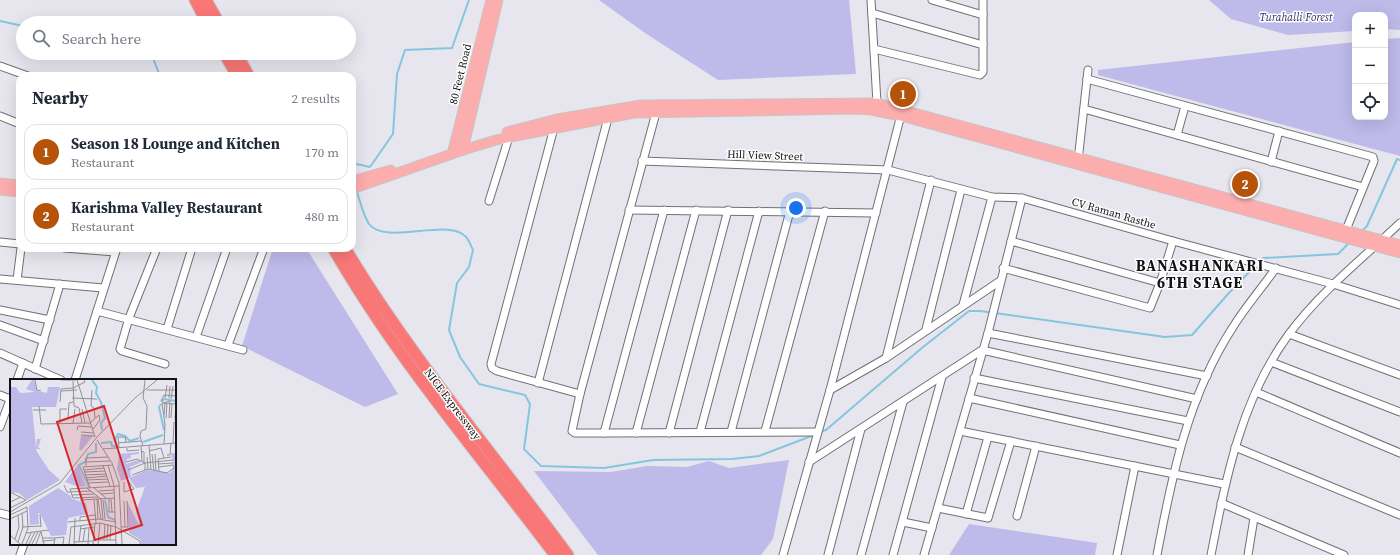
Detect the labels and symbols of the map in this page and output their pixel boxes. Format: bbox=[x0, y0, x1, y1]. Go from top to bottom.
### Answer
park label: Turahalli Forest bbox=[1260, 10, 1333, 25]
street label: 80 Feet Road bbox=[446, 42, 475, 106]
pin: 1 bbox=[890, 79, 916, 109]
street label: Hill View Street bbox=[727, 147, 804, 164]
pin: 2 bbox=[1232, 169, 1258, 199]
street label: CV Raman Rasthe bbox=[1070, 194, 1158, 233]
your location bbox=[786, 198, 806, 218]
district label: BANASHANKARI 6TH STAGE bbox=[1136, 255, 1264, 293]
street label: NICE Expressway bbox=[421, 366, 485, 443]
inset map bbox=[10, 379, 176, 545]

